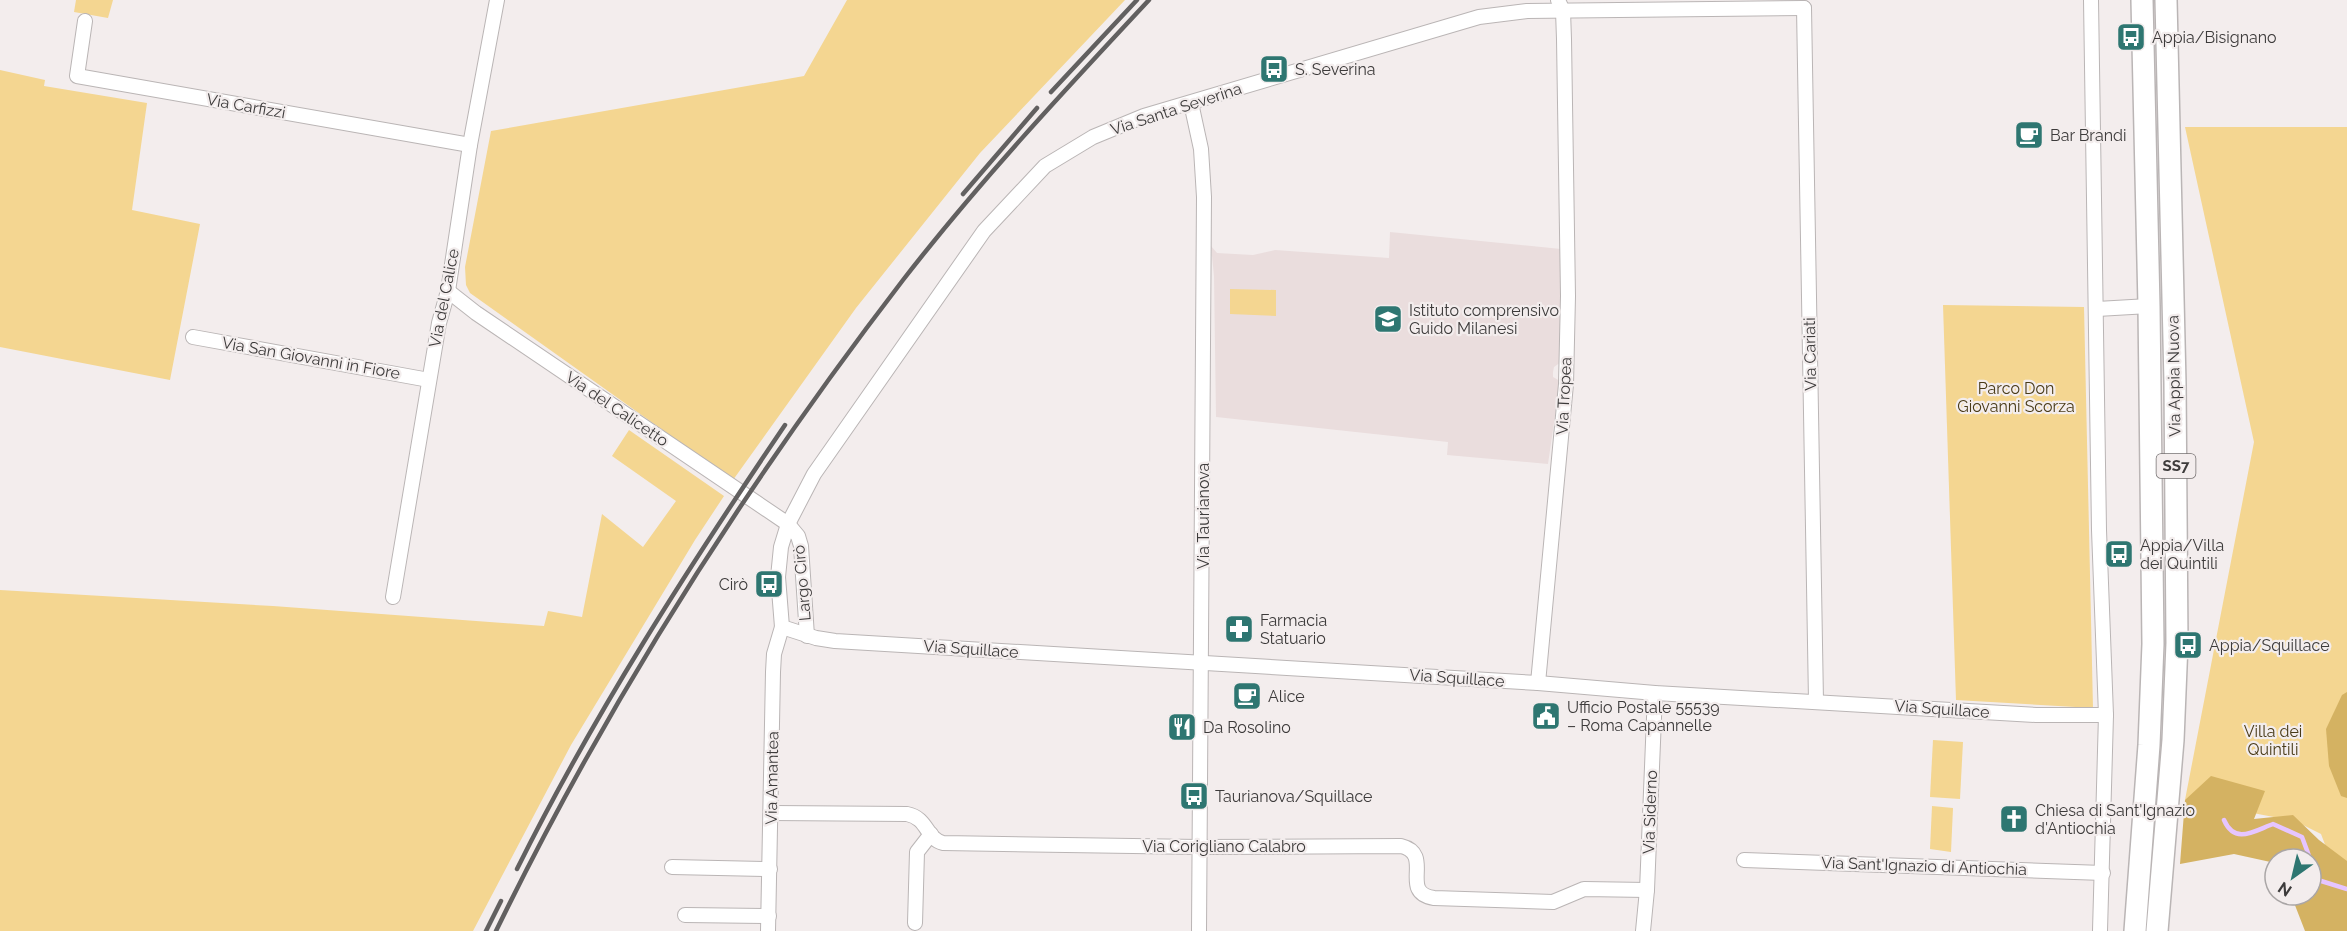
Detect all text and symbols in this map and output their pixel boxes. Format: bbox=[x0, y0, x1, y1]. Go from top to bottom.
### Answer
bus stop icon: Appia/Bisignano bbox=[2115, 21, 2147, 53]
place label: Appia/Bisignano bbox=[2152, 28, 2277, 47]
bus stop icon: S. Severina bbox=[1258, 53, 1290, 85]
place label: S. Severina bbox=[1295, 60, 1375, 79]
street label: Via Santa Severina bbox=[1108, 79, 1244, 139]
street label: Via Carfizzi bbox=[205, 90, 287, 122]
cafe icon: Bar Brandi bbox=[2013, 119, 2045, 151]
place label: Bar Brandi bbox=[2050, 126, 2126, 145]
street label: Via del Calice bbox=[425, 247, 463, 349]
place label: Istituto comprensivo Guido Milanesi bbox=[1409, 301, 1559, 338]
school or university icon: Istituto comprensivo Guido Milanesi bbox=[1372, 303, 1404, 335]
street label: Via Appia Nuova bbox=[2163, 315, 2185, 437]
street label: Via Cariati bbox=[1800, 317, 1820, 391]
street label: Via San Giovanni in Fiore bbox=[220, 333, 402, 383]
street label: Via Tropea bbox=[1552, 357, 1576, 435]
street label: Via del Calicetto bbox=[562, 368, 672, 450]
park label: Parco Don Giovanni Scorza bbox=[1957, 379, 2075, 416]
road number: SS7 bbox=[2156, 454, 2196, 478]
street label: Via Taurianova bbox=[1194, 463, 1213, 569]
place label: Appia/Villa dei Quintili bbox=[2140, 536, 2224, 573]
bus stop icon: Appia/Villa dei Quintili bbox=[2103, 538, 2135, 570]
street label: Largo Cirò bbox=[789, 544, 815, 622]
bus stop icon: Cirò bbox=[753, 568, 785, 600]
place label: Cirò bbox=[719, 575, 748, 594]
place label: Farmacia Statuario bbox=[1260, 611, 1327, 648]
pharmacy icon: Farmacia Statuario bbox=[1223, 613, 1255, 645]
bus stop icon: Appia/Squillace bbox=[2172, 629, 2204, 661]
street label: Via Squillace bbox=[923, 636, 1019, 662]
place label: Appia/Squillace bbox=[2209, 636, 2330, 655]
street label: Via Squillace bbox=[1409, 665, 1505, 691]
cafe icon: Alice bbox=[1231, 680, 1263, 712]
place label: Alice bbox=[1268, 687, 1305, 706]
street label: Via Squillace bbox=[1894, 696, 1990, 722]
place label: Ufficio Postale 55539 – Roma Capannelle bbox=[1567, 698, 1720, 735]
public building icon: Ufficio Postale 55539 – Roma Capannelle bbox=[1530, 700, 1562, 732]
restaurant icon: Da Rosolino bbox=[1166, 711, 1198, 743]
place label: Da Rosolino bbox=[1203, 718, 1291, 737]
park label: Villa dei Quintili bbox=[2244, 722, 2302, 759]
street label: Via Amantea bbox=[762, 731, 782, 825]
street label: Via Siderno bbox=[1639, 770, 1661, 854]
bus stop icon: Taurianova/Squillace bbox=[1178, 780, 1210, 812]
place label: Taurianova/Squillace bbox=[1215, 787, 1373, 806]
place label: Chiesa di Sant'Ignazio d'Antiochia bbox=[2035, 801, 2195, 838]
church icon: Chiesa di Sant'Ignazio d'Antiochia bbox=[1998, 803, 2030, 835]
street label: Via Corigliano Calabro bbox=[1142, 837, 1306, 856]
north arrow bbox=[2263, 847, 2323, 907]
street label: Via Sant'Ignazio di Antiochia bbox=[1821, 853, 2027, 879]
text: N bbox=[2275, 878, 2295, 900]

